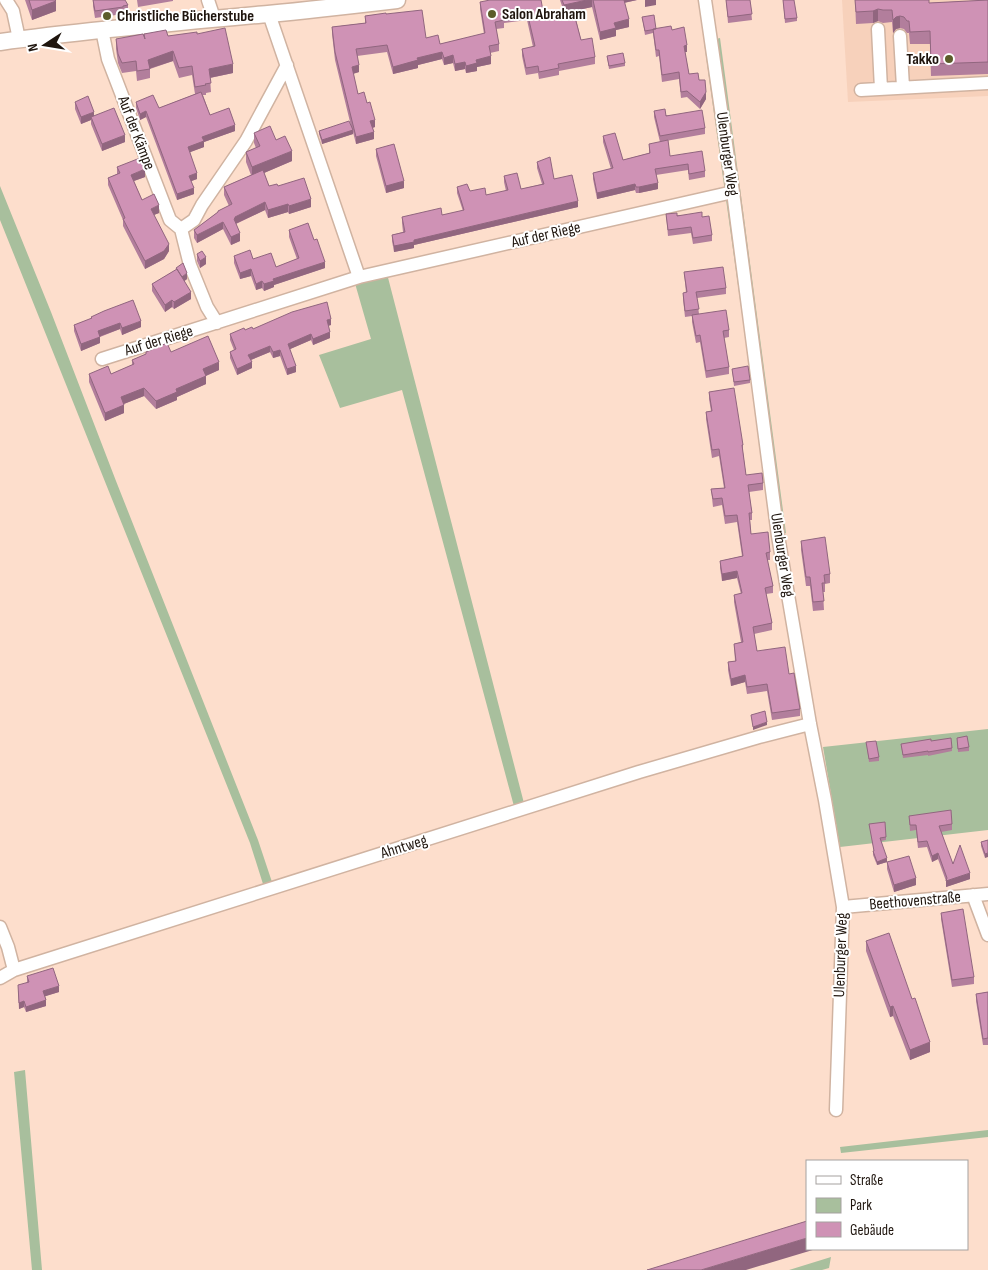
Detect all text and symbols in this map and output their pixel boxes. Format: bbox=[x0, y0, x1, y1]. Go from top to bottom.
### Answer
place label: Salon Abraham bbox=[502, 5, 586, 24]
place label: Christliche Bücherstube bbox=[117, 7, 254, 26]
marker: Salon Abraham bbox=[486, 8, 498, 20]
marker: Christliche Bücherstube bbox=[101, 10, 113, 22]
north arrow bbox=[20, 20, 70, 70]
text: N bbox=[24, 42, 42, 53]
place label: Takko bbox=[906, 50, 939, 69]
marker: Takko bbox=[943, 53, 955, 65]
street label: Auf der Kämpe bbox=[113, 92, 159, 173]
street label: Ulenburger Weg bbox=[712, 111, 742, 197]
street label: Auf der Riege bbox=[509, 218, 582, 252]
street label: Auf der Riege bbox=[122, 322, 195, 361]
street label: Ulenburger Weg bbox=[766, 512, 798, 598]
street label: Ahntweg bbox=[378, 831, 429, 863]
street label: Beethovenstraße bbox=[868, 888, 962, 914]
street label: Ulenburger Weg bbox=[830, 912, 852, 998]
legend bbox=[806, 1160, 968, 1250]
text: Straße bbox=[850, 1171, 883, 1190]
text: Park bbox=[850, 1196, 872, 1215]
text: Gebäude bbox=[850, 1221, 894, 1240]

